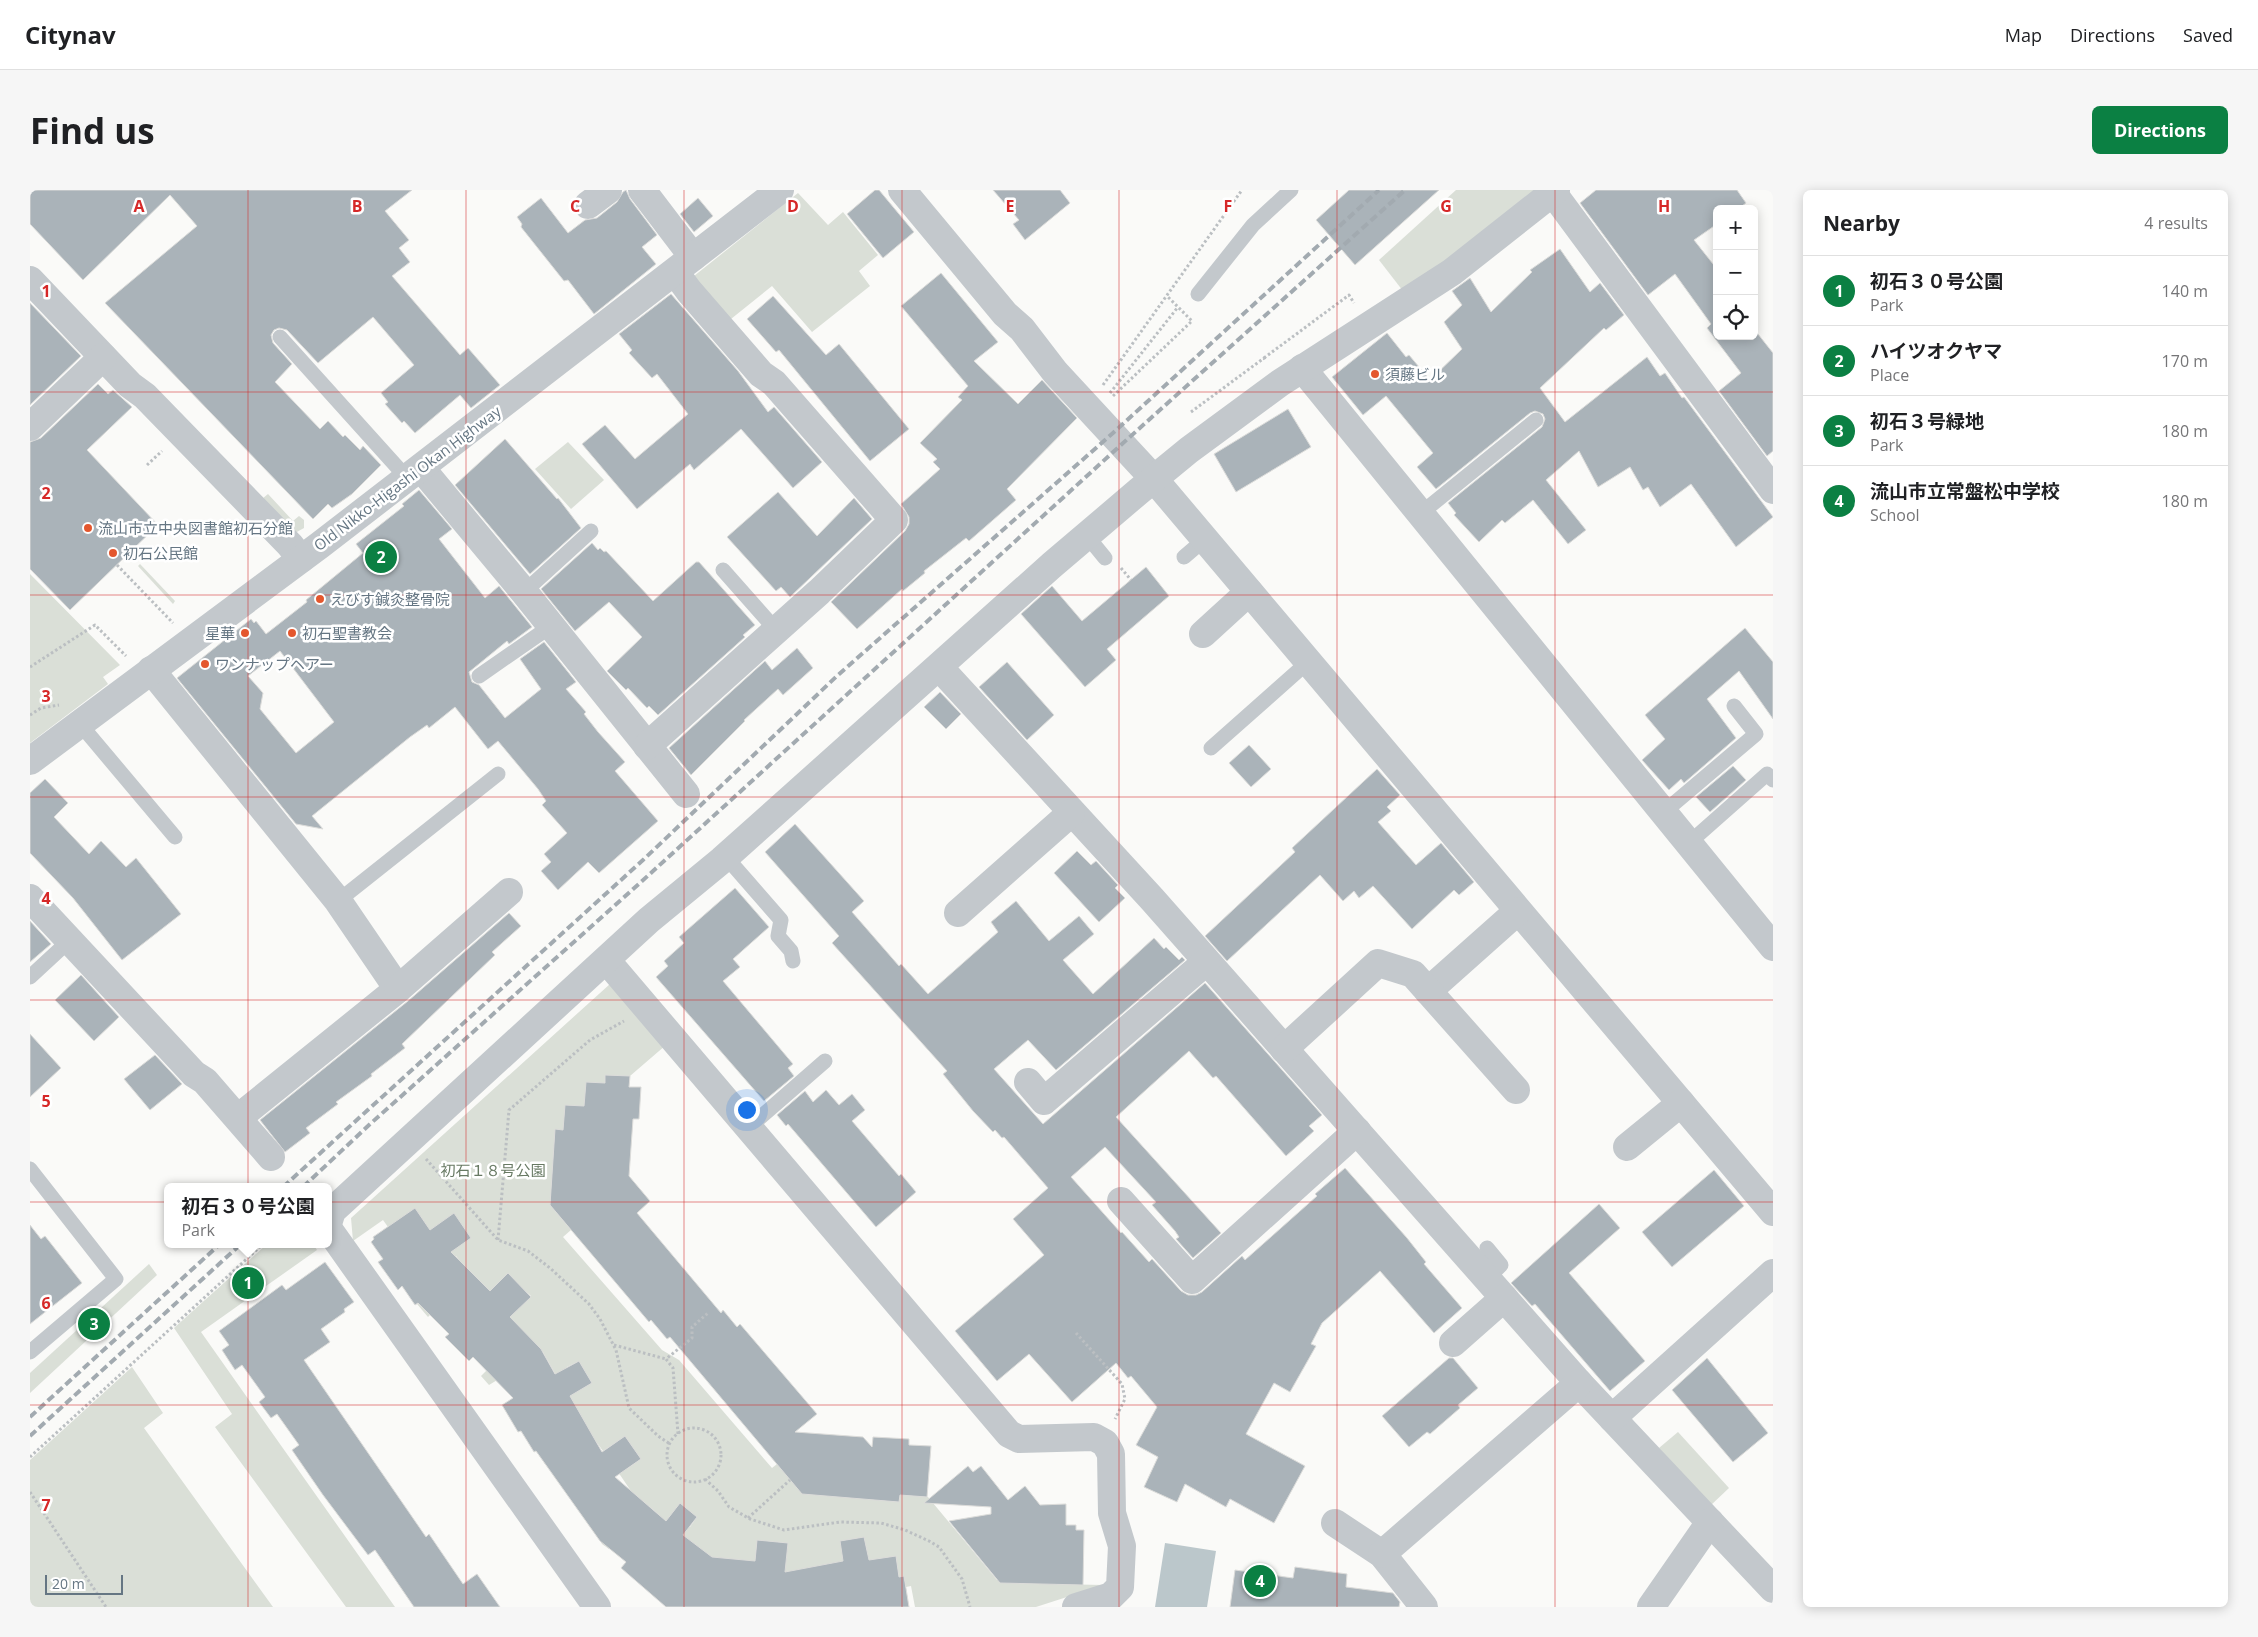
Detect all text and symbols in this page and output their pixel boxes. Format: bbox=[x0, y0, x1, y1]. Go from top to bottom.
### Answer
text: Citynav bbox=[25, 18, 116, 51]
text: Map bbox=[2005, 23, 2042, 47]
text: Directions bbox=[2070, 23, 2155, 47]
text: Saved bbox=[2183, 23, 2233, 47]
button: Directions bbox=[2092, 106, 2228, 154]
text: Find us bbox=[30, 107, 155, 154]
text: A bbox=[133, 195, 145, 217]
text: B bbox=[352, 195, 362, 217]
text: C bbox=[570, 195, 580, 217]
text: D bbox=[787, 195, 799, 217]
text: E bbox=[1006, 195, 1015, 217]
text: F bbox=[1224, 195, 1232, 217]
text: G bbox=[1440, 195, 1452, 217]
text: H bbox=[1658, 195, 1670, 217]
map controls bbox=[1713, 205, 1758, 340]
button: + bbox=[1713, 205, 1758, 250]
text: Nearby bbox=[1823, 209, 1900, 237]
text: 4 results bbox=[2144, 212, 2208, 234]
button: − bbox=[1713, 250, 1758, 295]
text: 初石３０号公園 bbox=[1870, 268, 2003, 294]
text: 1 bbox=[41, 280, 51, 302]
text: 1 bbox=[1834, 280, 1844, 302]
text: 140 m bbox=[2162, 280, 2208, 302]
text: Park bbox=[1870, 294, 1903, 316]
button: locate bbox=[1713, 295, 1758, 340]
text: ハイツオクヤマ bbox=[1870, 338, 2002, 364]
text: 2 bbox=[1834, 350, 1844, 372]
text: 170 m bbox=[2162, 350, 2208, 372]
place label: 須藤ビル bbox=[1385, 364, 1445, 384]
text: Place bbox=[1870, 364, 1909, 386]
marker: 須藤ビル bbox=[1369, 368, 1381, 380]
street label: Old Nikko-Higashi Okan Highway bbox=[309, 401, 505, 555]
text: 初石３号緑地 bbox=[1870, 408, 1984, 434]
text: 3 bbox=[1834, 420, 1844, 442]
text: 180 m bbox=[2162, 420, 2208, 442]
text: Park bbox=[1870, 434, 1903, 456]
text: 流山市立常盤松中学校 bbox=[1870, 478, 2060, 504]
text: 2 bbox=[41, 482, 51, 504]
text: 4 bbox=[1834, 490, 1844, 512]
text: 180 m bbox=[2162, 490, 2208, 512]
text: School bbox=[1870, 504, 1920, 526]
place label: 流山市立中央図書館初石分館 bbox=[98, 518, 293, 538]
marker: 流山市立中央図書館初石分館 bbox=[82, 522, 94, 534]
pin: 2 bbox=[365, 538, 397, 576]
place label: 初石公民館 bbox=[123, 543, 198, 563]
marker: 初石公民館 bbox=[107, 547, 119, 559]
place label: えびす鍼灸整骨院 bbox=[330, 589, 450, 609]
marker: えびす鍼灸整骨院 bbox=[314, 593, 326, 605]
place label: 星華 bbox=[205, 623, 235, 643]
place label: 初石聖書教会 bbox=[302, 623, 392, 643]
marker: 星華 bbox=[239, 627, 251, 639]
marker: 初石聖書教会 bbox=[286, 627, 298, 639]
place label: ワンナップヘアー bbox=[215, 654, 334, 674]
marker: ワンナップヘアー bbox=[199, 658, 211, 670]
text: 3 bbox=[41, 685, 51, 707]
text: 4 bbox=[41, 887, 51, 909]
text: 5 bbox=[41, 1090, 51, 1112]
your location bbox=[734, 1097, 760, 1123]
park label: 初石１８号公園 bbox=[440, 1160, 546, 1180]
popup bbox=[164, 1183, 332, 1248]
text: 初石３０号公園 bbox=[181, 1193, 315, 1219]
text: Park bbox=[181, 1219, 215, 1241]
pin: 1 bbox=[232, 1264, 264, 1302]
text: 6 bbox=[41, 1292, 51, 1314]
pin: 3 bbox=[78, 1305, 110, 1343]
text: 7 bbox=[41, 1494, 51, 1516]
pin: 4 bbox=[1244, 1562, 1276, 1600]
scale bar bbox=[45, 1572, 122, 1595]
text: 20 m bbox=[52, 1574, 85, 1593]

